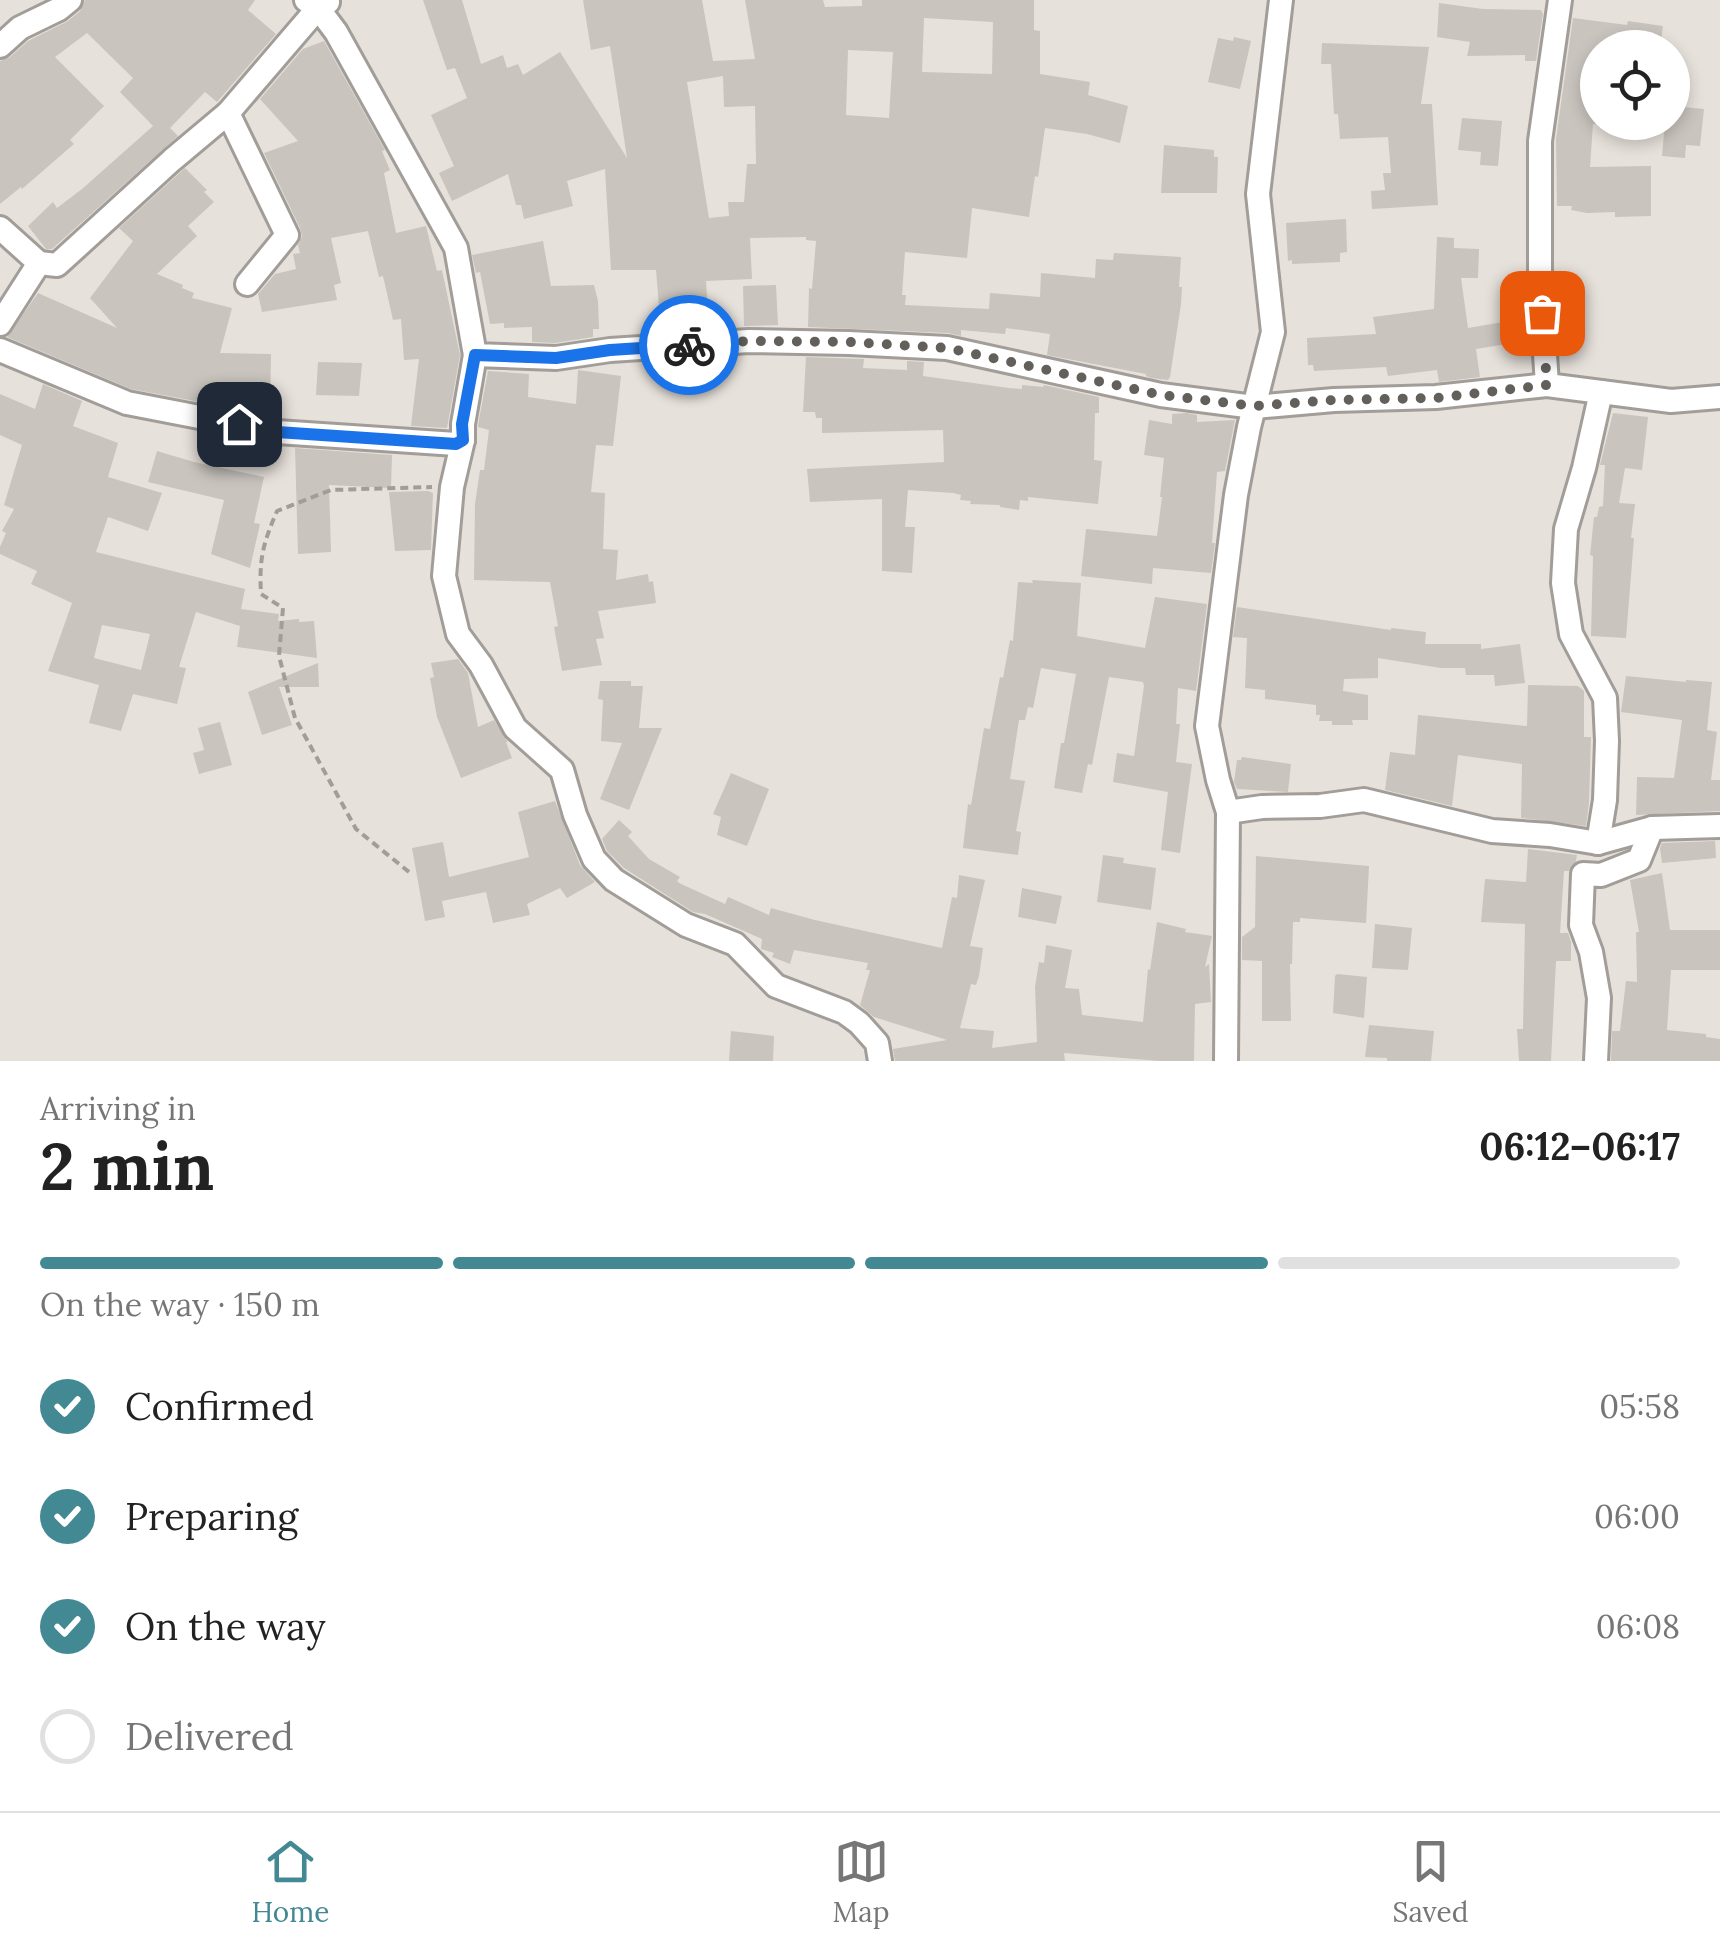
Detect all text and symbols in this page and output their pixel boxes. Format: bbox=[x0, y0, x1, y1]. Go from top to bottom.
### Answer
map controls bbox=[1580, 30, 1690, 140]
button: locate bbox=[1580, 30, 1690, 140]
pin bbox=[1500, 271, 1585, 356]
icon: bag bbox=[1515, 286, 1570, 341]
courier bbox=[639, 295, 739, 395]
icon: bike bbox=[662, 318, 717, 373]
pin bbox=[197, 382, 282, 467]
icon: home bbox=[212, 397, 267, 452]
text: Arriving in bbox=[40, 1088, 196, 1129]
text: 06:12–06:17 bbox=[1479, 1122, 1680, 1170]
text: 2 min bbox=[40, 1125, 214, 1208]
text: On the way · 150 m bbox=[40, 1284, 320, 1325]
icon: check bbox=[40, 1379, 95, 1434]
text: Confirmed bbox=[125, 1382, 314, 1430]
text: 05:58 bbox=[1599, 1386, 1680, 1427]
icon: check bbox=[40, 1489, 95, 1544]
text: Preparing bbox=[125, 1492, 298, 1540]
text: 06:00 bbox=[1594, 1496, 1680, 1537]
icon: check bbox=[40, 1599, 95, 1654]
text: On the way bbox=[125, 1602, 326, 1650]
text: 06:08 bbox=[1596, 1606, 1680, 1647]
text: Delivered bbox=[125, 1712, 294, 1760]
tab: Home bbox=[252, 1834, 329, 1930]
tab: Map bbox=[833, 1834, 889, 1930]
tab: Saved bbox=[1393, 1834, 1468, 1930]

